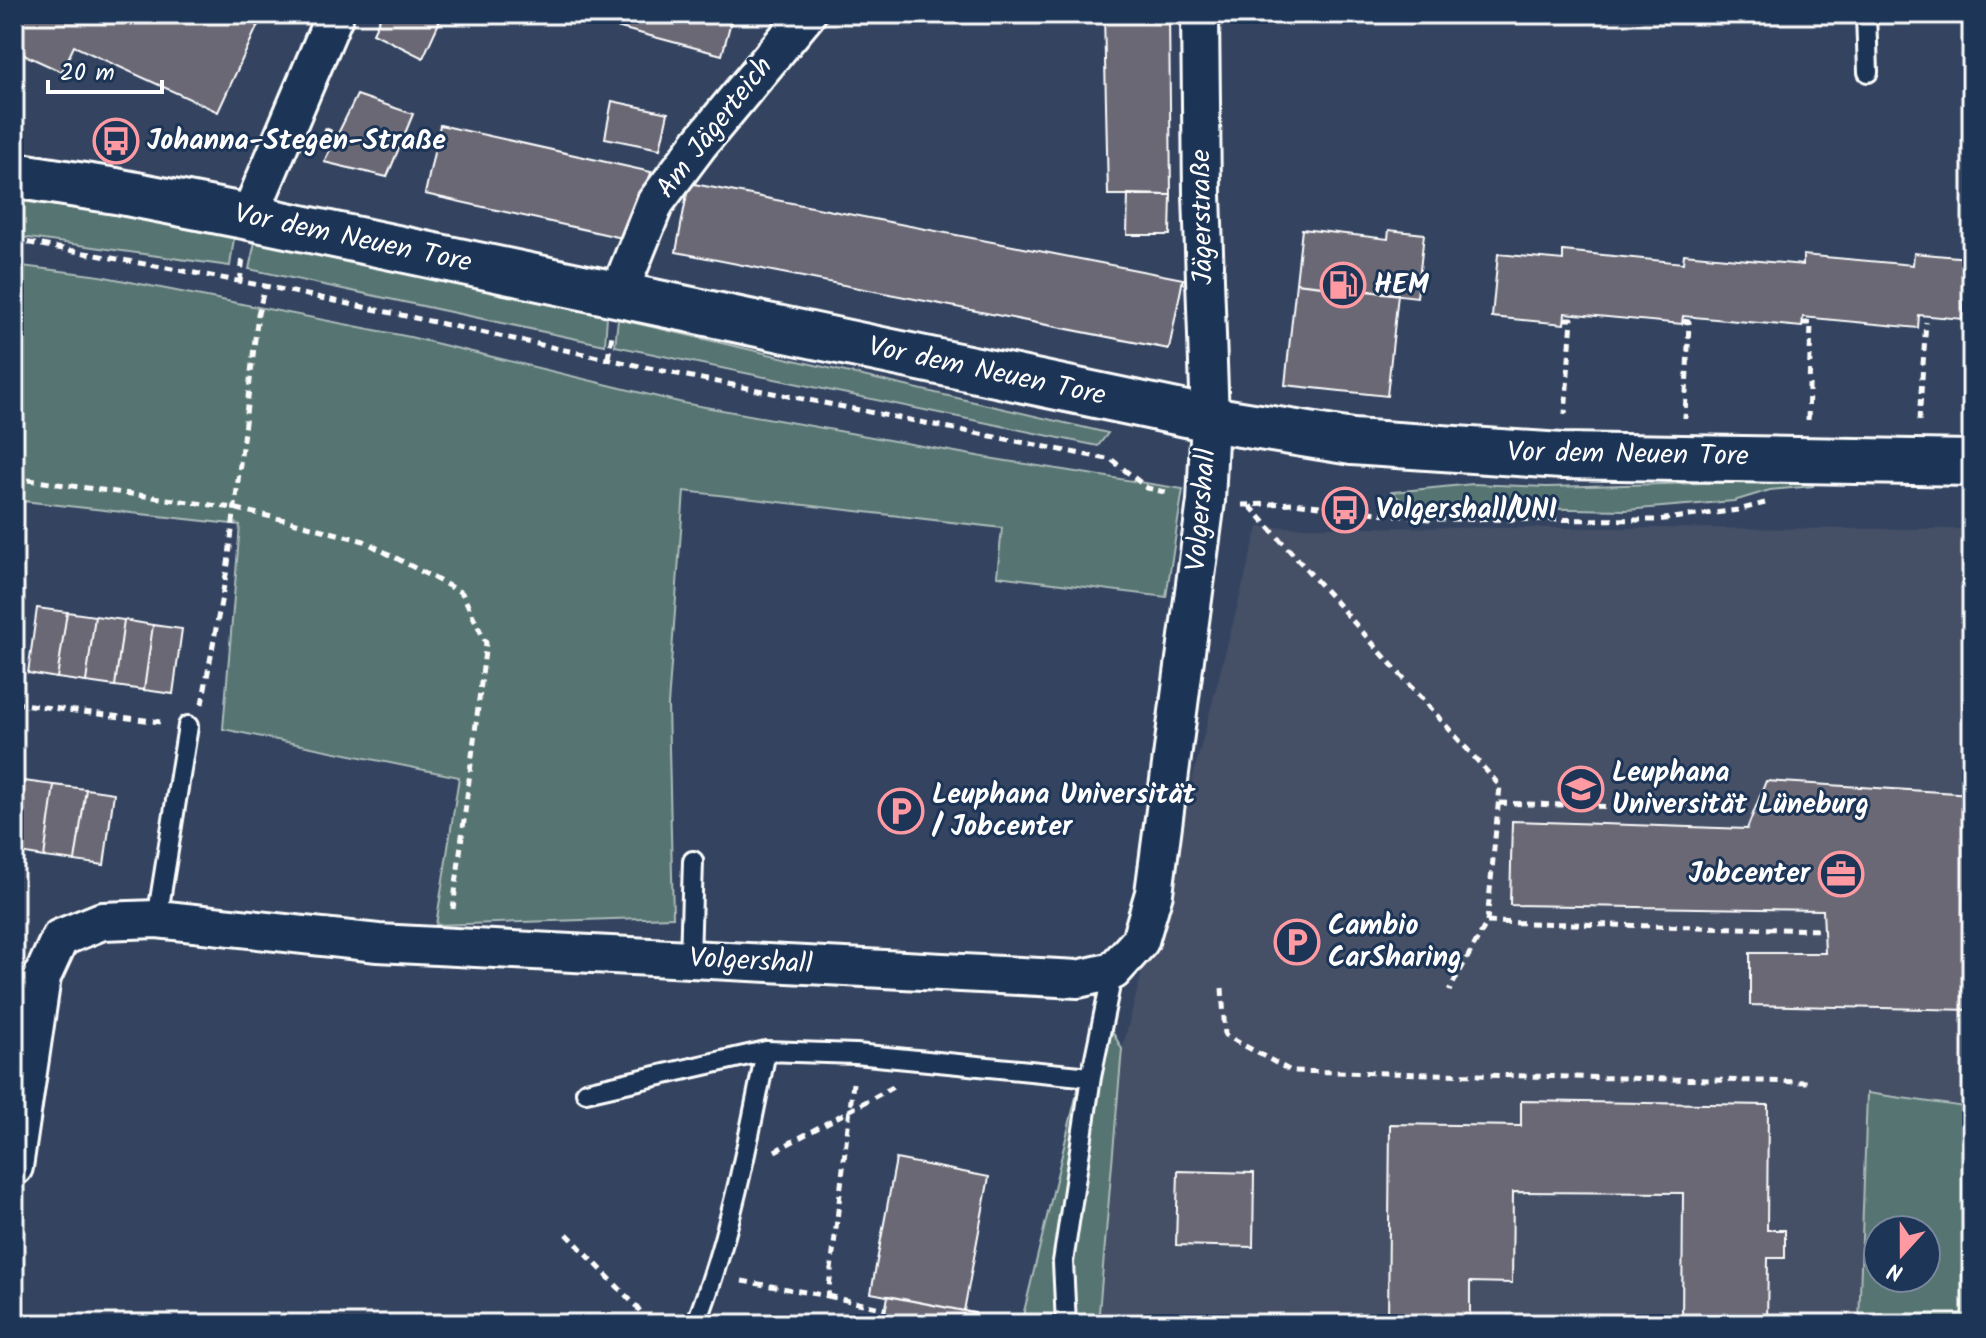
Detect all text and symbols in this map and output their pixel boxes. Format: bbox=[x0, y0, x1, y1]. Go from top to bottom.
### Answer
scale bar bbox=[48, 44, 162, 94]
street label: Am Jägerteich bbox=[645, 47, 785, 209]
text: 20 m bbox=[60, 54, 115, 93]
bus stop icon: Johanna-Stegen-Straße bbox=[92, 117, 140, 165]
place label: Johanna-Stegen-Straße bbox=[147, 119, 446, 164]
street label: Jägerstraße bbox=[1179, 148, 1227, 285]
street label: Vor dem Neuen Tore bbox=[230, 192, 476, 286]
fuel station icon: HEM bbox=[1319, 261, 1367, 309]
place label: HEM bbox=[1374, 263, 1430, 308]
street label: Vor dem Neuen Tore bbox=[864, 325, 1110, 419]
street label: Vor dem Neuen Tore bbox=[1507, 430, 1750, 480]
street label: Volgershall bbox=[1174, 446, 1230, 573]
bus stop icon: Volgershall/UNI bbox=[1321, 486, 1369, 534]
place label: Volgershall/UNI bbox=[1376, 488, 1558, 533]
place label: Leuphana Universität Lüneburg bbox=[1612, 751, 1869, 828]
school or university icon: Leuphana Universität Lüneburg bbox=[1557, 765, 1605, 813]
place label: Leuphana Universität / Jobcenter bbox=[931, 773, 1196, 850]
parking icon: Leuphana Universität / Jobcenter bbox=[877, 787, 925, 835]
office icon: Jobcenter bbox=[1817, 850, 1865, 898]
place label: Jobcenter bbox=[1688, 852, 1812, 897]
place label: Cambio CarSharing bbox=[1328, 904, 1462, 981]
parking icon: Cambio CarSharing bbox=[1273, 918, 1321, 966]
street label: Volgershall bbox=[688, 936, 814, 988]
north arrow bbox=[1862, 1214, 1942, 1294]
text: N bbox=[1883, 1251, 1908, 1289]

